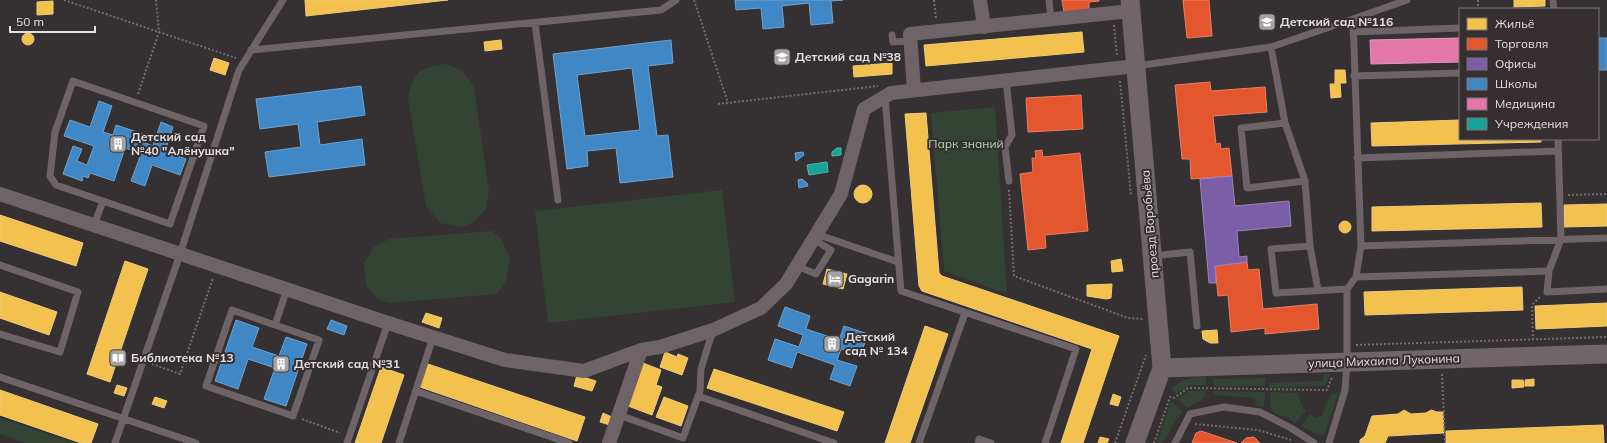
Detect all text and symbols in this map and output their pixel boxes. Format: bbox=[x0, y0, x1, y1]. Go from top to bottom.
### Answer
scale bar bbox=[10, 8, 95, 34]
legend bbox=[1459, 8, 1599, 140]
school or university icon: Детский сад №116 bbox=[1257, 12, 1277, 32]
text: 50 m bbox=[16, 14, 44, 29]
place label: Детский сад №116 bbox=[1280, 14, 1393, 29]
text: Жильё bbox=[1495, 16, 1535, 31]
text: Торговля bbox=[1495, 36, 1548, 51]
school or university icon: Детский сад №38 bbox=[772, 47, 792, 67]
place label: Детский сад №38 bbox=[795, 49, 901, 64]
text: Офисы bbox=[1495, 56, 1536, 71]
text: Школы bbox=[1495, 76, 1537, 91]
text: Медицина bbox=[1495, 96, 1555, 111]
text: Учреждения bbox=[1494, 116, 1568, 131]
place label: Детский сад №40 "Алёнушка" bbox=[131, 129, 235, 158]
building icon: Детский сад №40 "Алёнушка" bbox=[108, 134, 128, 154]
park label: Парк знаний bbox=[928, 136, 1004, 151]
street label: проезд Воробьёва bbox=[1137, 169, 1162, 279]
hotel icon: Gagarin bbox=[825, 269, 845, 289]
place label: Gagarin bbox=[848, 271, 894, 286]
place label: Детский сад № 134 bbox=[845, 329, 908, 358]
building icon: Детский сад № 134 bbox=[822, 334, 842, 354]
library icon: Библиотека №13 bbox=[108, 348, 128, 368]
place label: Библиотека №13 bbox=[131, 350, 234, 365]
street label: улица Михаила Луконина bbox=[1308, 350, 1460, 371]
building icon: Детский сад №31 bbox=[271, 354, 291, 374]
place label: Детский сад №31 bbox=[294, 356, 400, 371]

